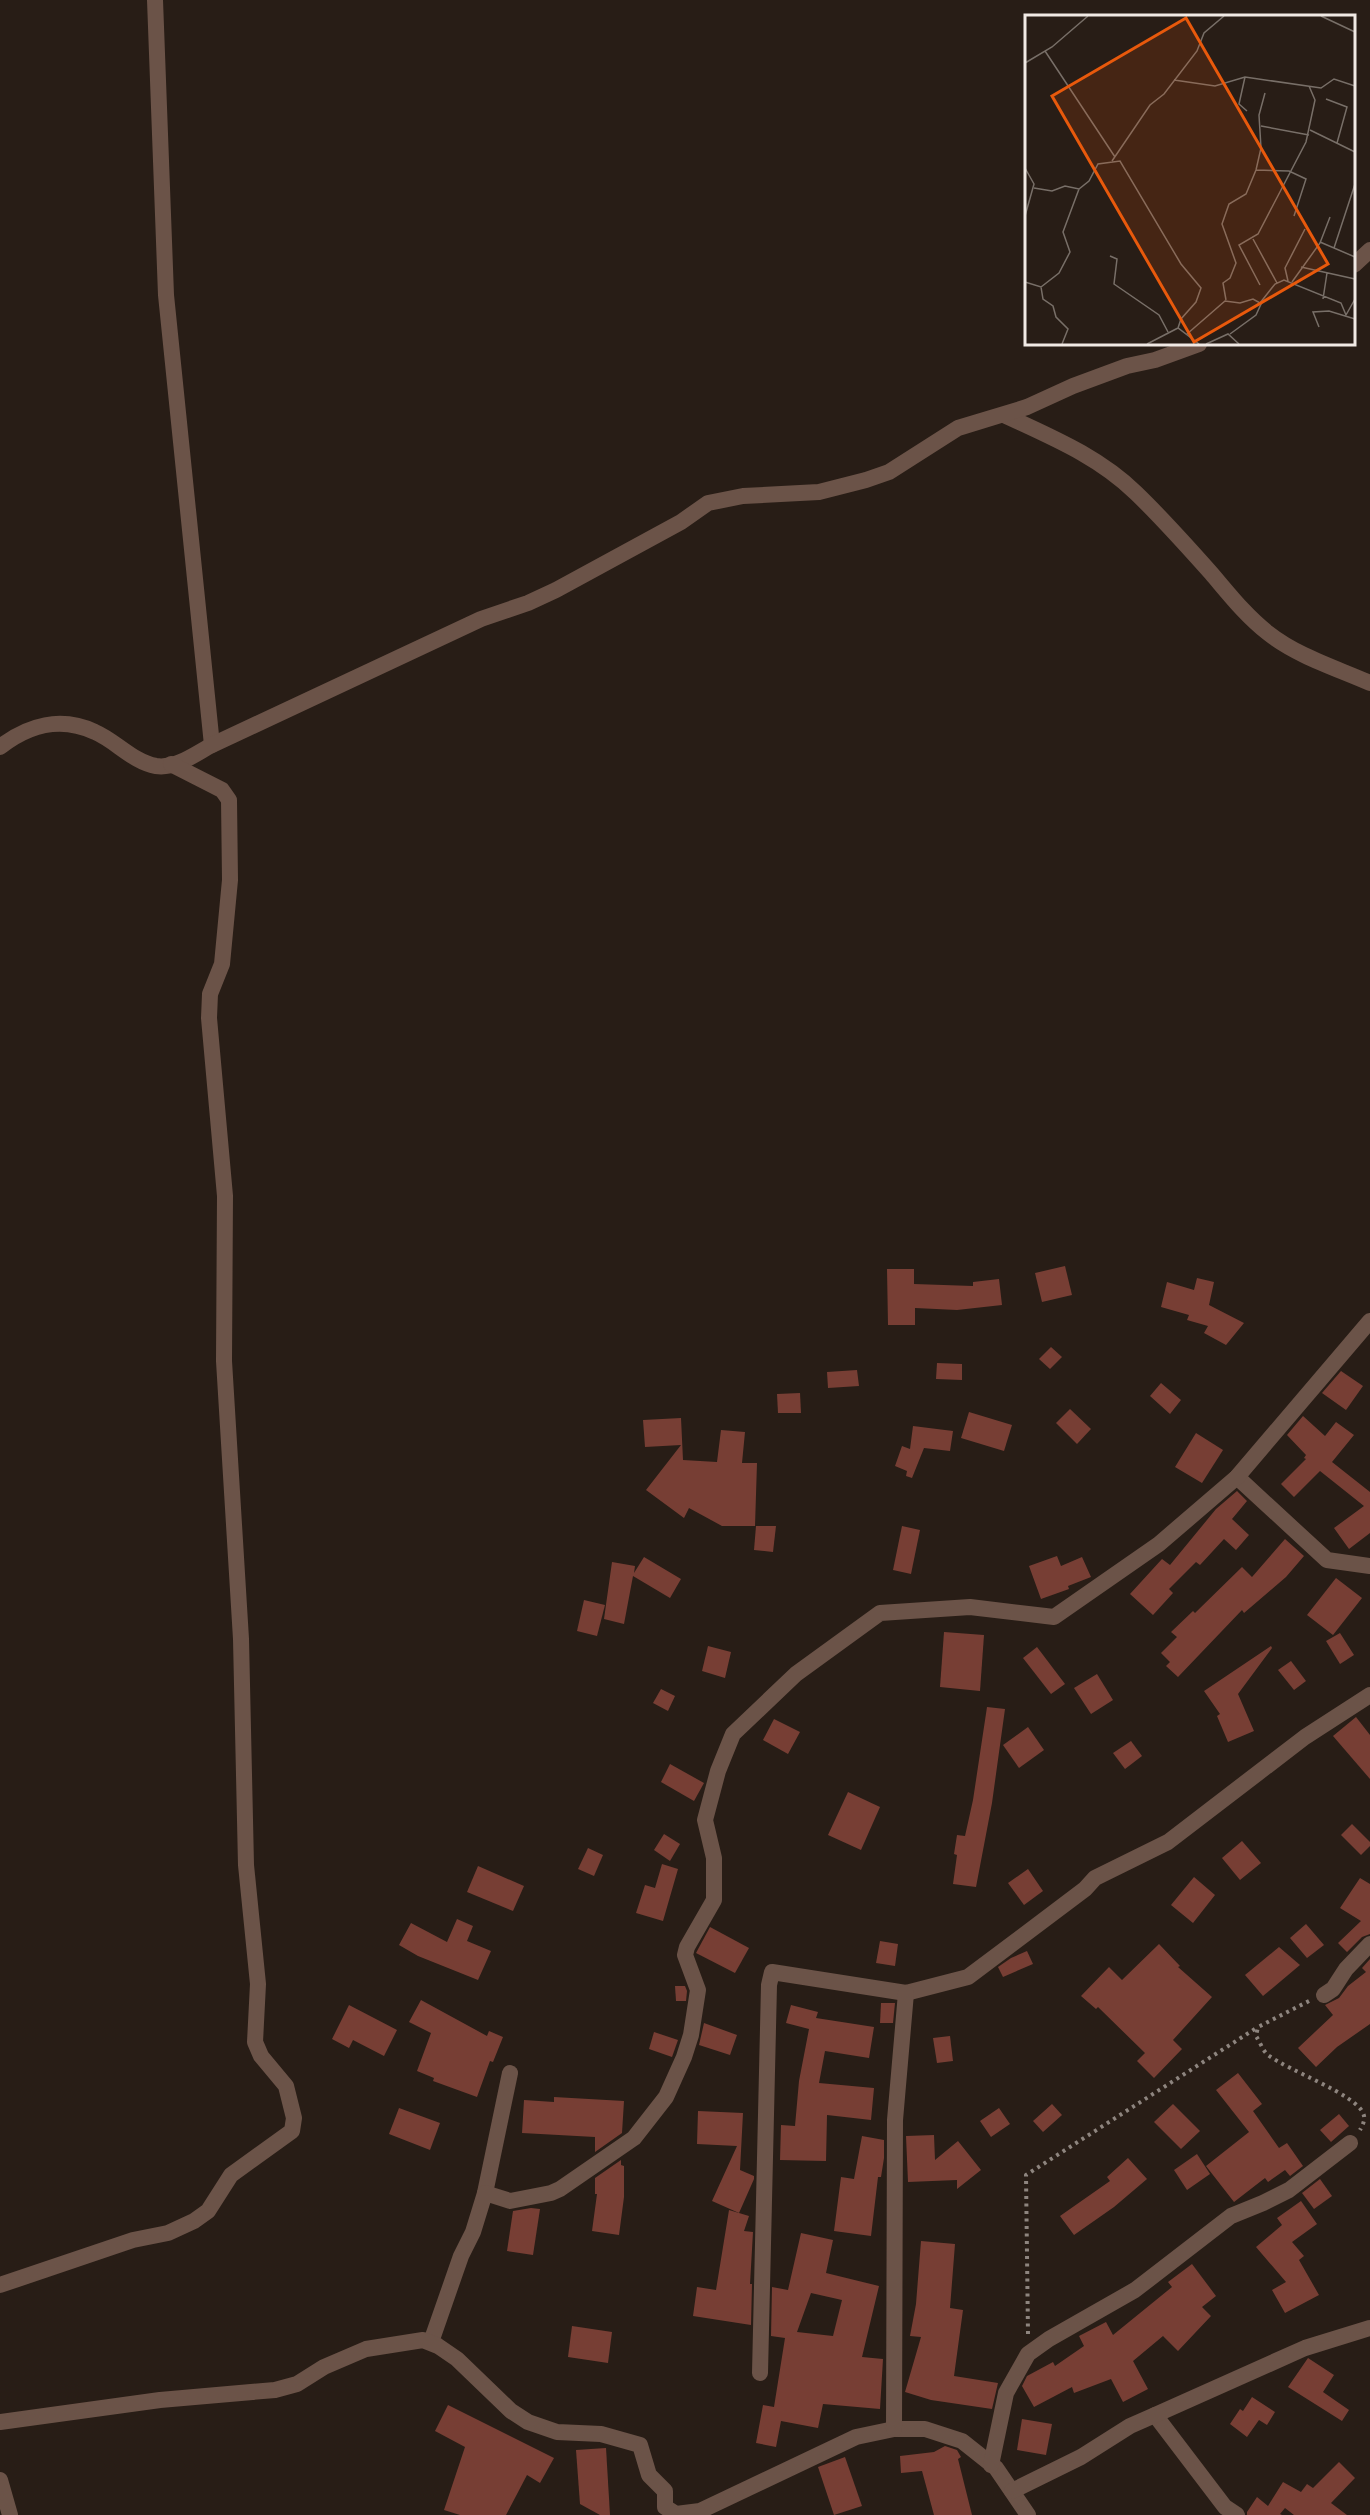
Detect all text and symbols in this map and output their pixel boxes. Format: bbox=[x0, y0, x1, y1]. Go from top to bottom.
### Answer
inset map bbox=[1025, 15, 1355, 345]

